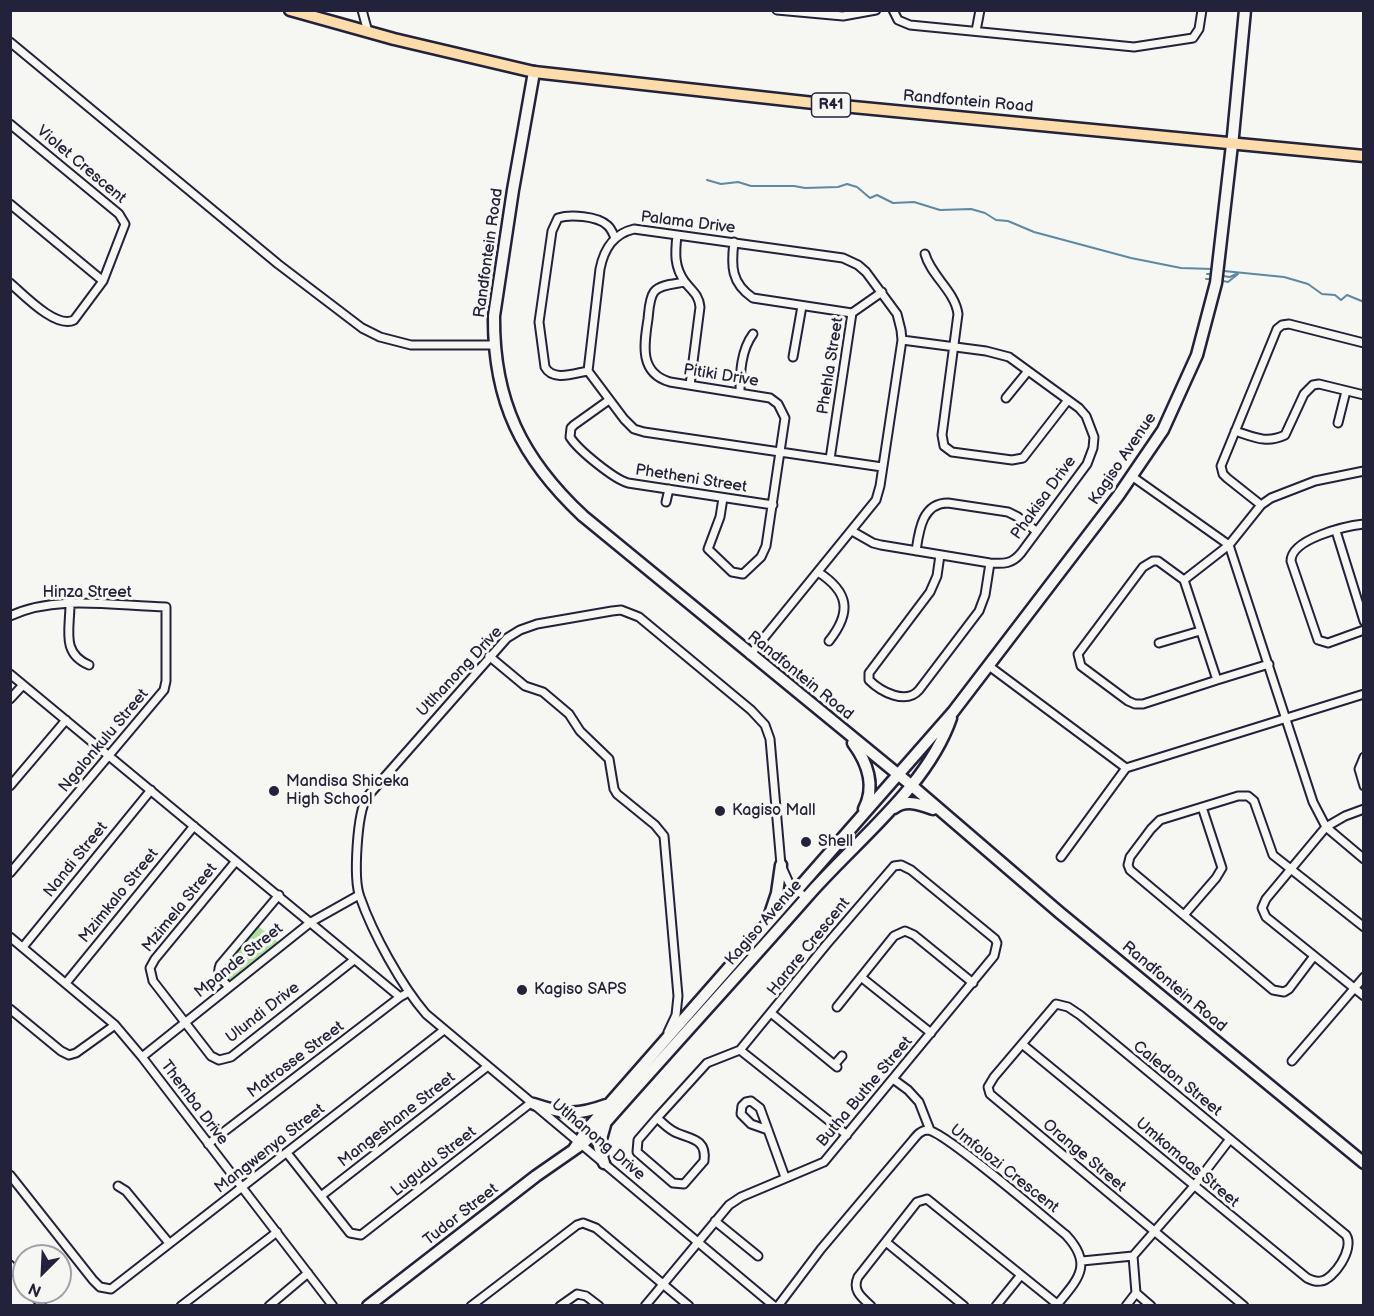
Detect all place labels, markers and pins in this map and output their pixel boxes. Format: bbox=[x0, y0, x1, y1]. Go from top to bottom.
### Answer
place label: Mandisa Shiceka High School bbox=[286, 772, 409, 810]
marker: Mandisa Shiceka High School bbox=[267, 784, 281, 798]
place label: Kagiso Mall bbox=[732, 801, 816, 821]
marker: Kagiso Mall bbox=[713, 804, 727, 818]
place label: Shell bbox=[818, 832, 853, 852]
marker: Shell bbox=[799, 835, 813, 849]
place label: Kagiso SAPS bbox=[534, 980, 627, 1000]
marker: Kagiso SAPS bbox=[515, 983, 529, 997]

